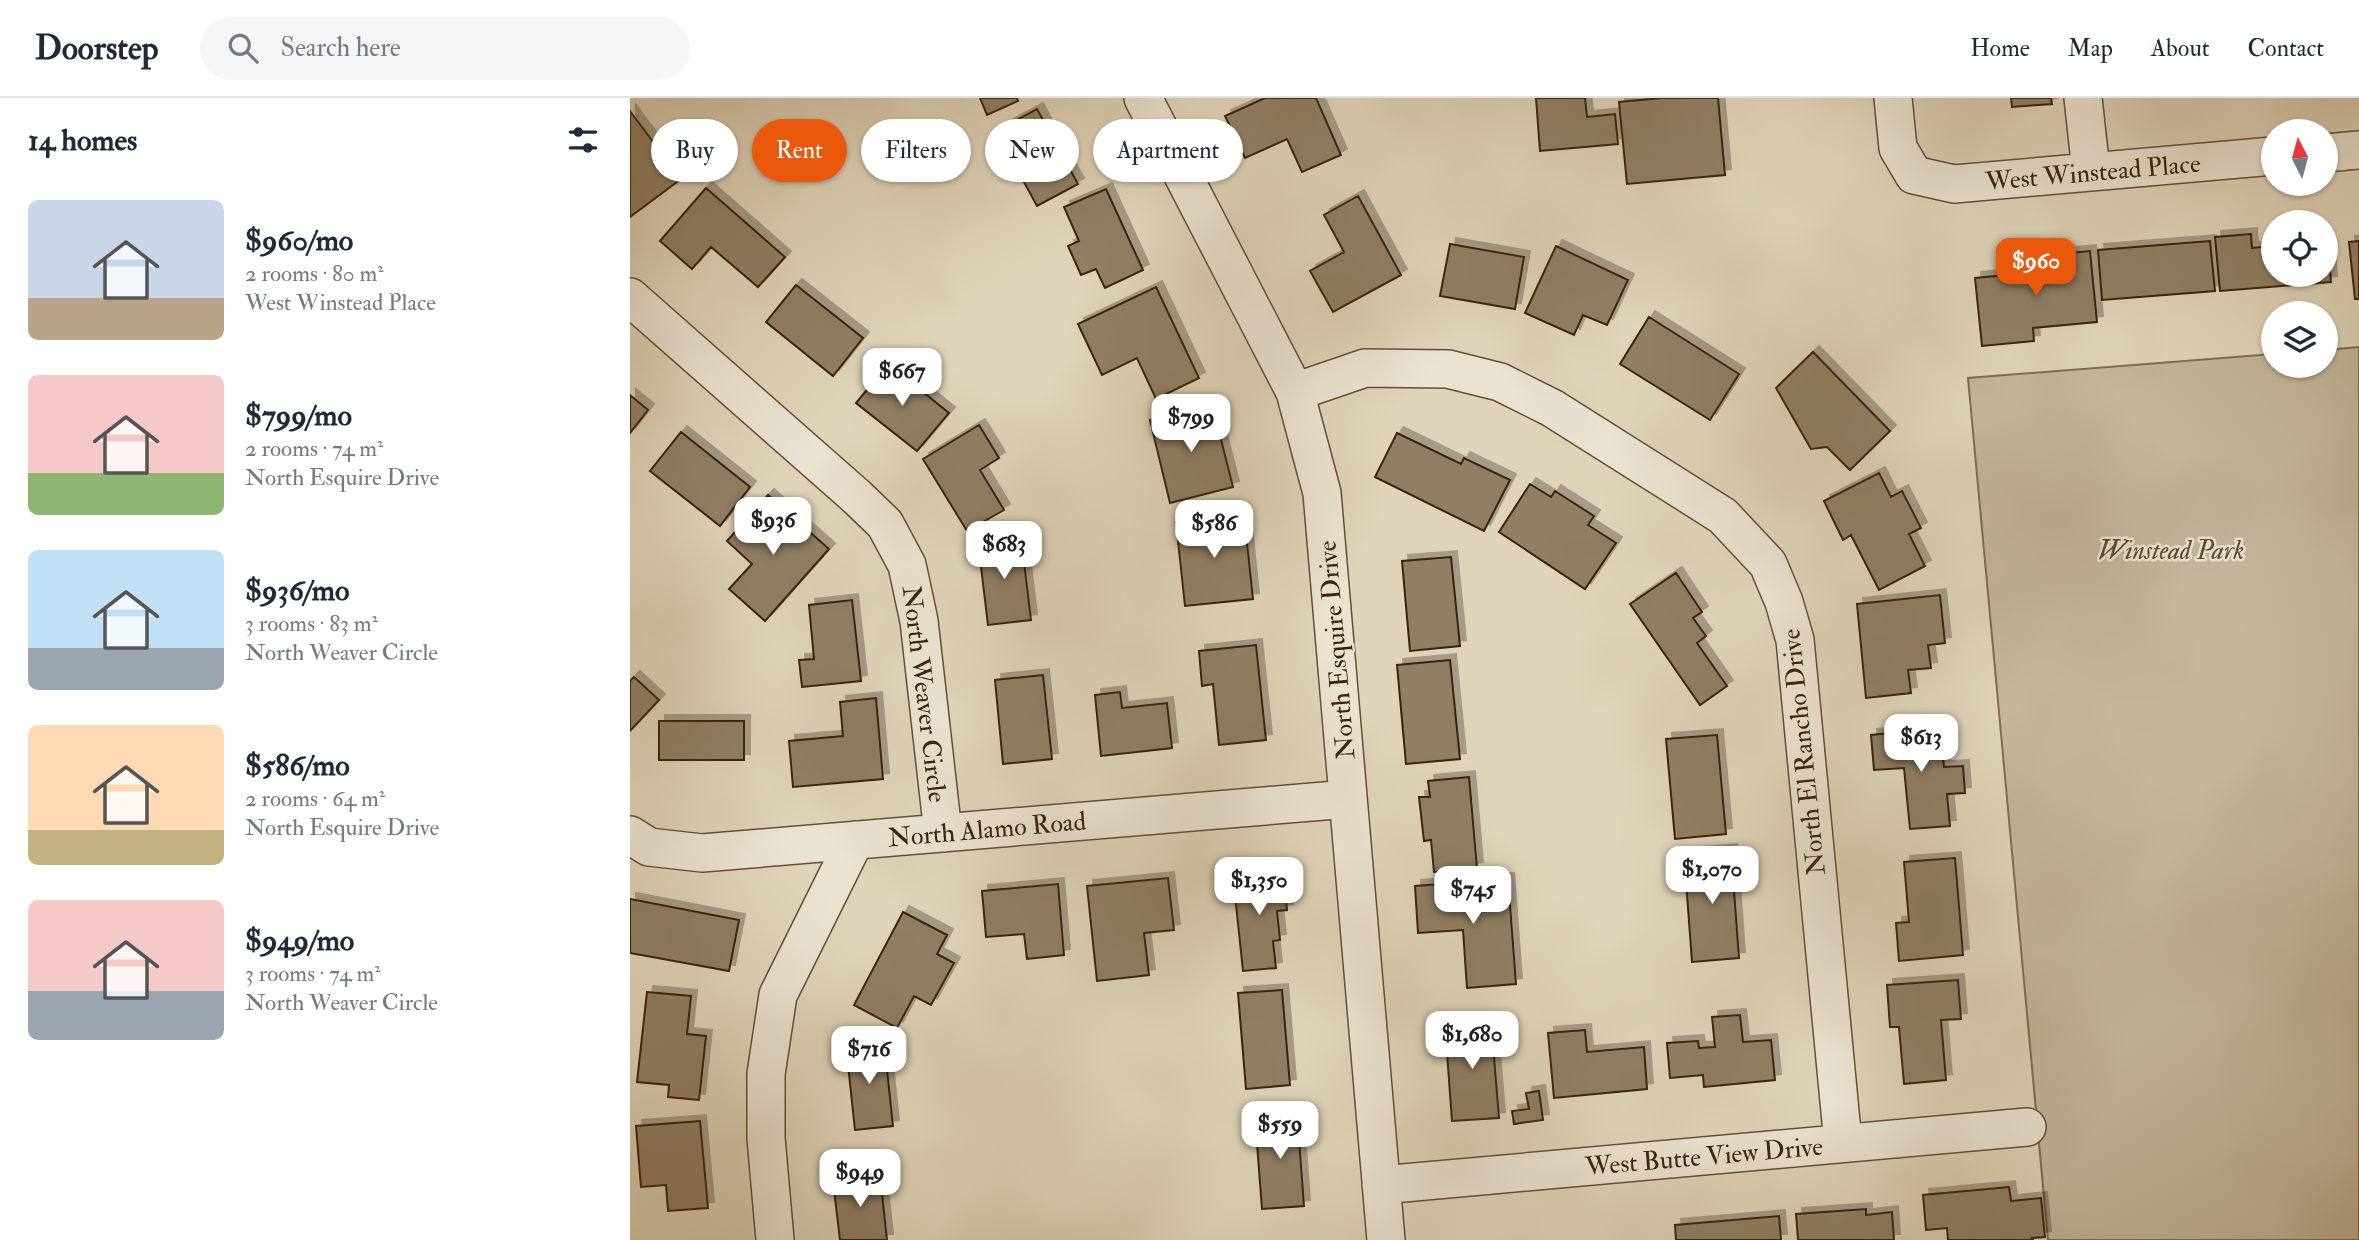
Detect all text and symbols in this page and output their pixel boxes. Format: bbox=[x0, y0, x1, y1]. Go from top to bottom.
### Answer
search box bbox=[200, 17, 690, 80]
text: Doorstep bbox=[35, 28, 158, 69]
icon: search bbox=[224, 29, 262, 67]
text: Search here bbox=[280, 32, 401, 64]
text: Home bbox=[1970, 33, 2030, 64]
text: Map bbox=[2068, 33, 2113, 64]
text: About bbox=[2151, 33, 2210, 64]
text: Contact bbox=[2248, 33, 2324, 64]
chip: Buy bbox=[651, 119, 738, 182]
chip: Rent bbox=[752, 119, 847, 182]
chip: Filters bbox=[861, 119, 971, 182]
chip: New bbox=[985, 119, 1079, 182]
chip: Apartment bbox=[1093, 119, 1243, 182]
north arrow bbox=[2261, 119, 2338, 196]
map controls bbox=[2261, 119, 2338, 378]
icon: filters bbox=[564, 121, 602, 159]
text: 14 homes bbox=[28, 122, 137, 159]
street label: West Winstead Place bbox=[1983, 148, 2202, 198]
button: locate bbox=[2261, 210, 2338, 287]
text: $960/mo bbox=[245, 222, 353, 259]
icon: home bbox=[84, 228, 168, 312]
pin: $960 bbox=[1995, 238, 2077, 298]
text: $960 bbox=[2012, 246, 2060, 275]
text: 2 rooms · 80 m² bbox=[245, 259, 384, 288]
text: West Winstead Place bbox=[245, 288, 436, 317]
button: layers bbox=[2261, 301, 2338, 378]
pin: $667 bbox=[861, 348, 943, 408]
text: $667 bbox=[879, 356, 925, 385]
pin: $799 bbox=[1150, 394, 1232, 454]
text: $799/mo bbox=[245, 397, 352, 434]
text: $799 bbox=[1167, 402, 1215, 431]
icon: home bbox=[84, 403, 168, 487]
text: 2 rooms · 74 m² bbox=[245, 434, 384, 463]
text: North Esquire Drive bbox=[245, 463, 439, 492]
pin: $936 bbox=[732, 498, 814, 557]
pin: $586 bbox=[1173, 500, 1255, 560]
text: $936 bbox=[750, 505, 796, 534]
text: $586 bbox=[1191, 508, 1237, 537]
pin: $683 bbox=[963, 522, 1045, 581]
text: $683 bbox=[982, 529, 1026, 558]
park label: Winstead Park bbox=[2098, 535, 2244, 567]
street label: North Esquire Drive bbox=[1311, 539, 1362, 761]
text: $936/mo bbox=[245, 572, 349, 609]
icon: home bbox=[84, 578, 168, 662]
street label: North Weaver Circle bbox=[895, 584, 953, 804]
text: 3 rooms · 83 m² bbox=[245, 609, 378, 638]
street label: North El Rancho Drive bbox=[1775, 627, 1833, 877]
text: North Weaver Circle bbox=[245, 638, 438, 667]
pin: $613 bbox=[1880, 714, 1962, 774]
text: $613 bbox=[1900, 722, 1942, 751]
text: $586/mo bbox=[245, 747, 350, 784]
icon: home bbox=[84, 753, 168, 837]
text: 2 rooms · 64 m² bbox=[245, 784, 385, 813]
street label: North Alamo Road bbox=[887, 805, 1088, 855]
text: North Esquire Drive bbox=[245, 813, 439, 842]
pin: $1,070 bbox=[1655, 846, 1769, 906]
text: $1,070 bbox=[1682, 854, 1742, 883]
pin: $1,350 bbox=[1202, 858, 1316, 917]
text: $1,350 bbox=[1230, 865, 1288, 894]
pin: $745 bbox=[1432, 866, 1514, 926]
text: $745 bbox=[1450, 874, 1496, 903]
text: $949/mo bbox=[245, 922, 354, 959]
icon: home bbox=[84, 928, 168, 1012]
text: 3 rooms · 74 m² bbox=[245, 959, 381, 988]
text: North Weaver Circle bbox=[245, 988, 438, 1017]
pin: $1,680 bbox=[1415, 1012, 1529, 1071]
text: $1,680 bbox=[1442, 1019, 1502, 1048]
pin: $716 bbox=[828, 1026, 910, 1086]
text: $716 bbox=[847, 1034, 891, 1063]
pin: $559 bbox=[1239, 1102, 1321, 1161]
text: $559 bbox=[1257, 1109, 1303, 1138]
street label: West Butte View Drive bbox=[1583, 1131, 1824, 1183]
pin: $949 bbox=[819, 1150, 901, 1209]
text: $949 bbox=[836, 1157, 885, 1186]

